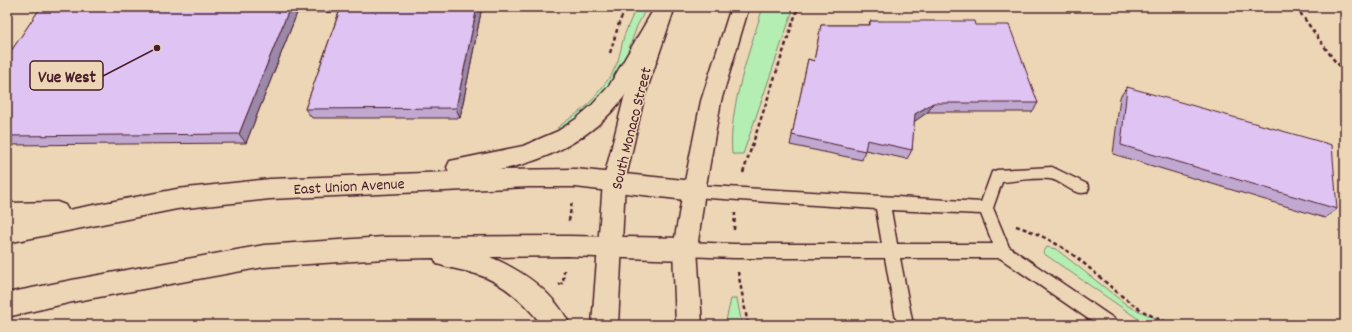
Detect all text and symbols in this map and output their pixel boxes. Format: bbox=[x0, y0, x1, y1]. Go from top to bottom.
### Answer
callout: Vue West bbox=[30, 61, 103, 90]
street label: South Monaco Street bbox=[606, 65, 659, 192]
text: Vue West bbox=[38, 67, 96, 91]
street label: East Union Avenue bbox=[293, 173, 405, 202]

